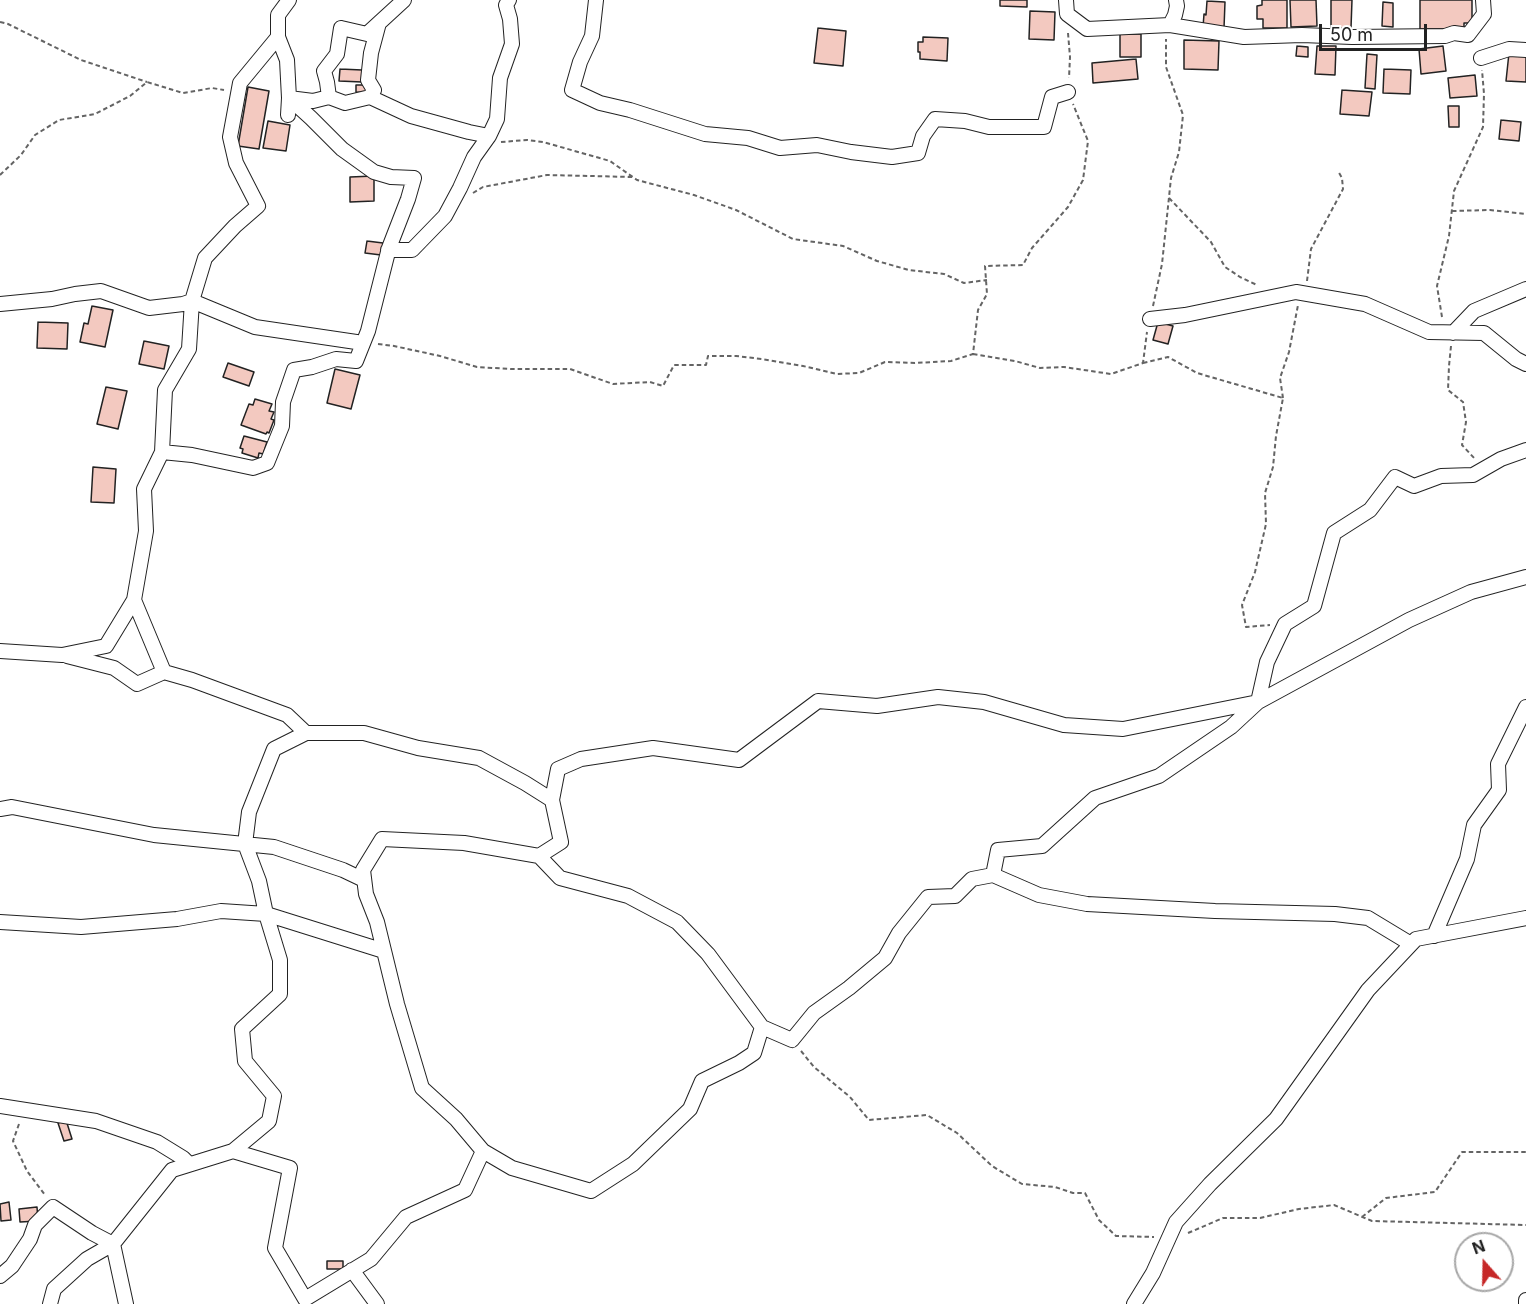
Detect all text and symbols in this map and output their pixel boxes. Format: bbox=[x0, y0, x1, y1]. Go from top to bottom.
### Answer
scale bar bbox=[1322, 12, 1430, 50]
text: 50 m bbox=[1330, 24, 1373, 45]
north arrow bbox=[1454, 1232, 1514, 1292]
text: N bbox=[1469, 1235, 1488, 1258]

